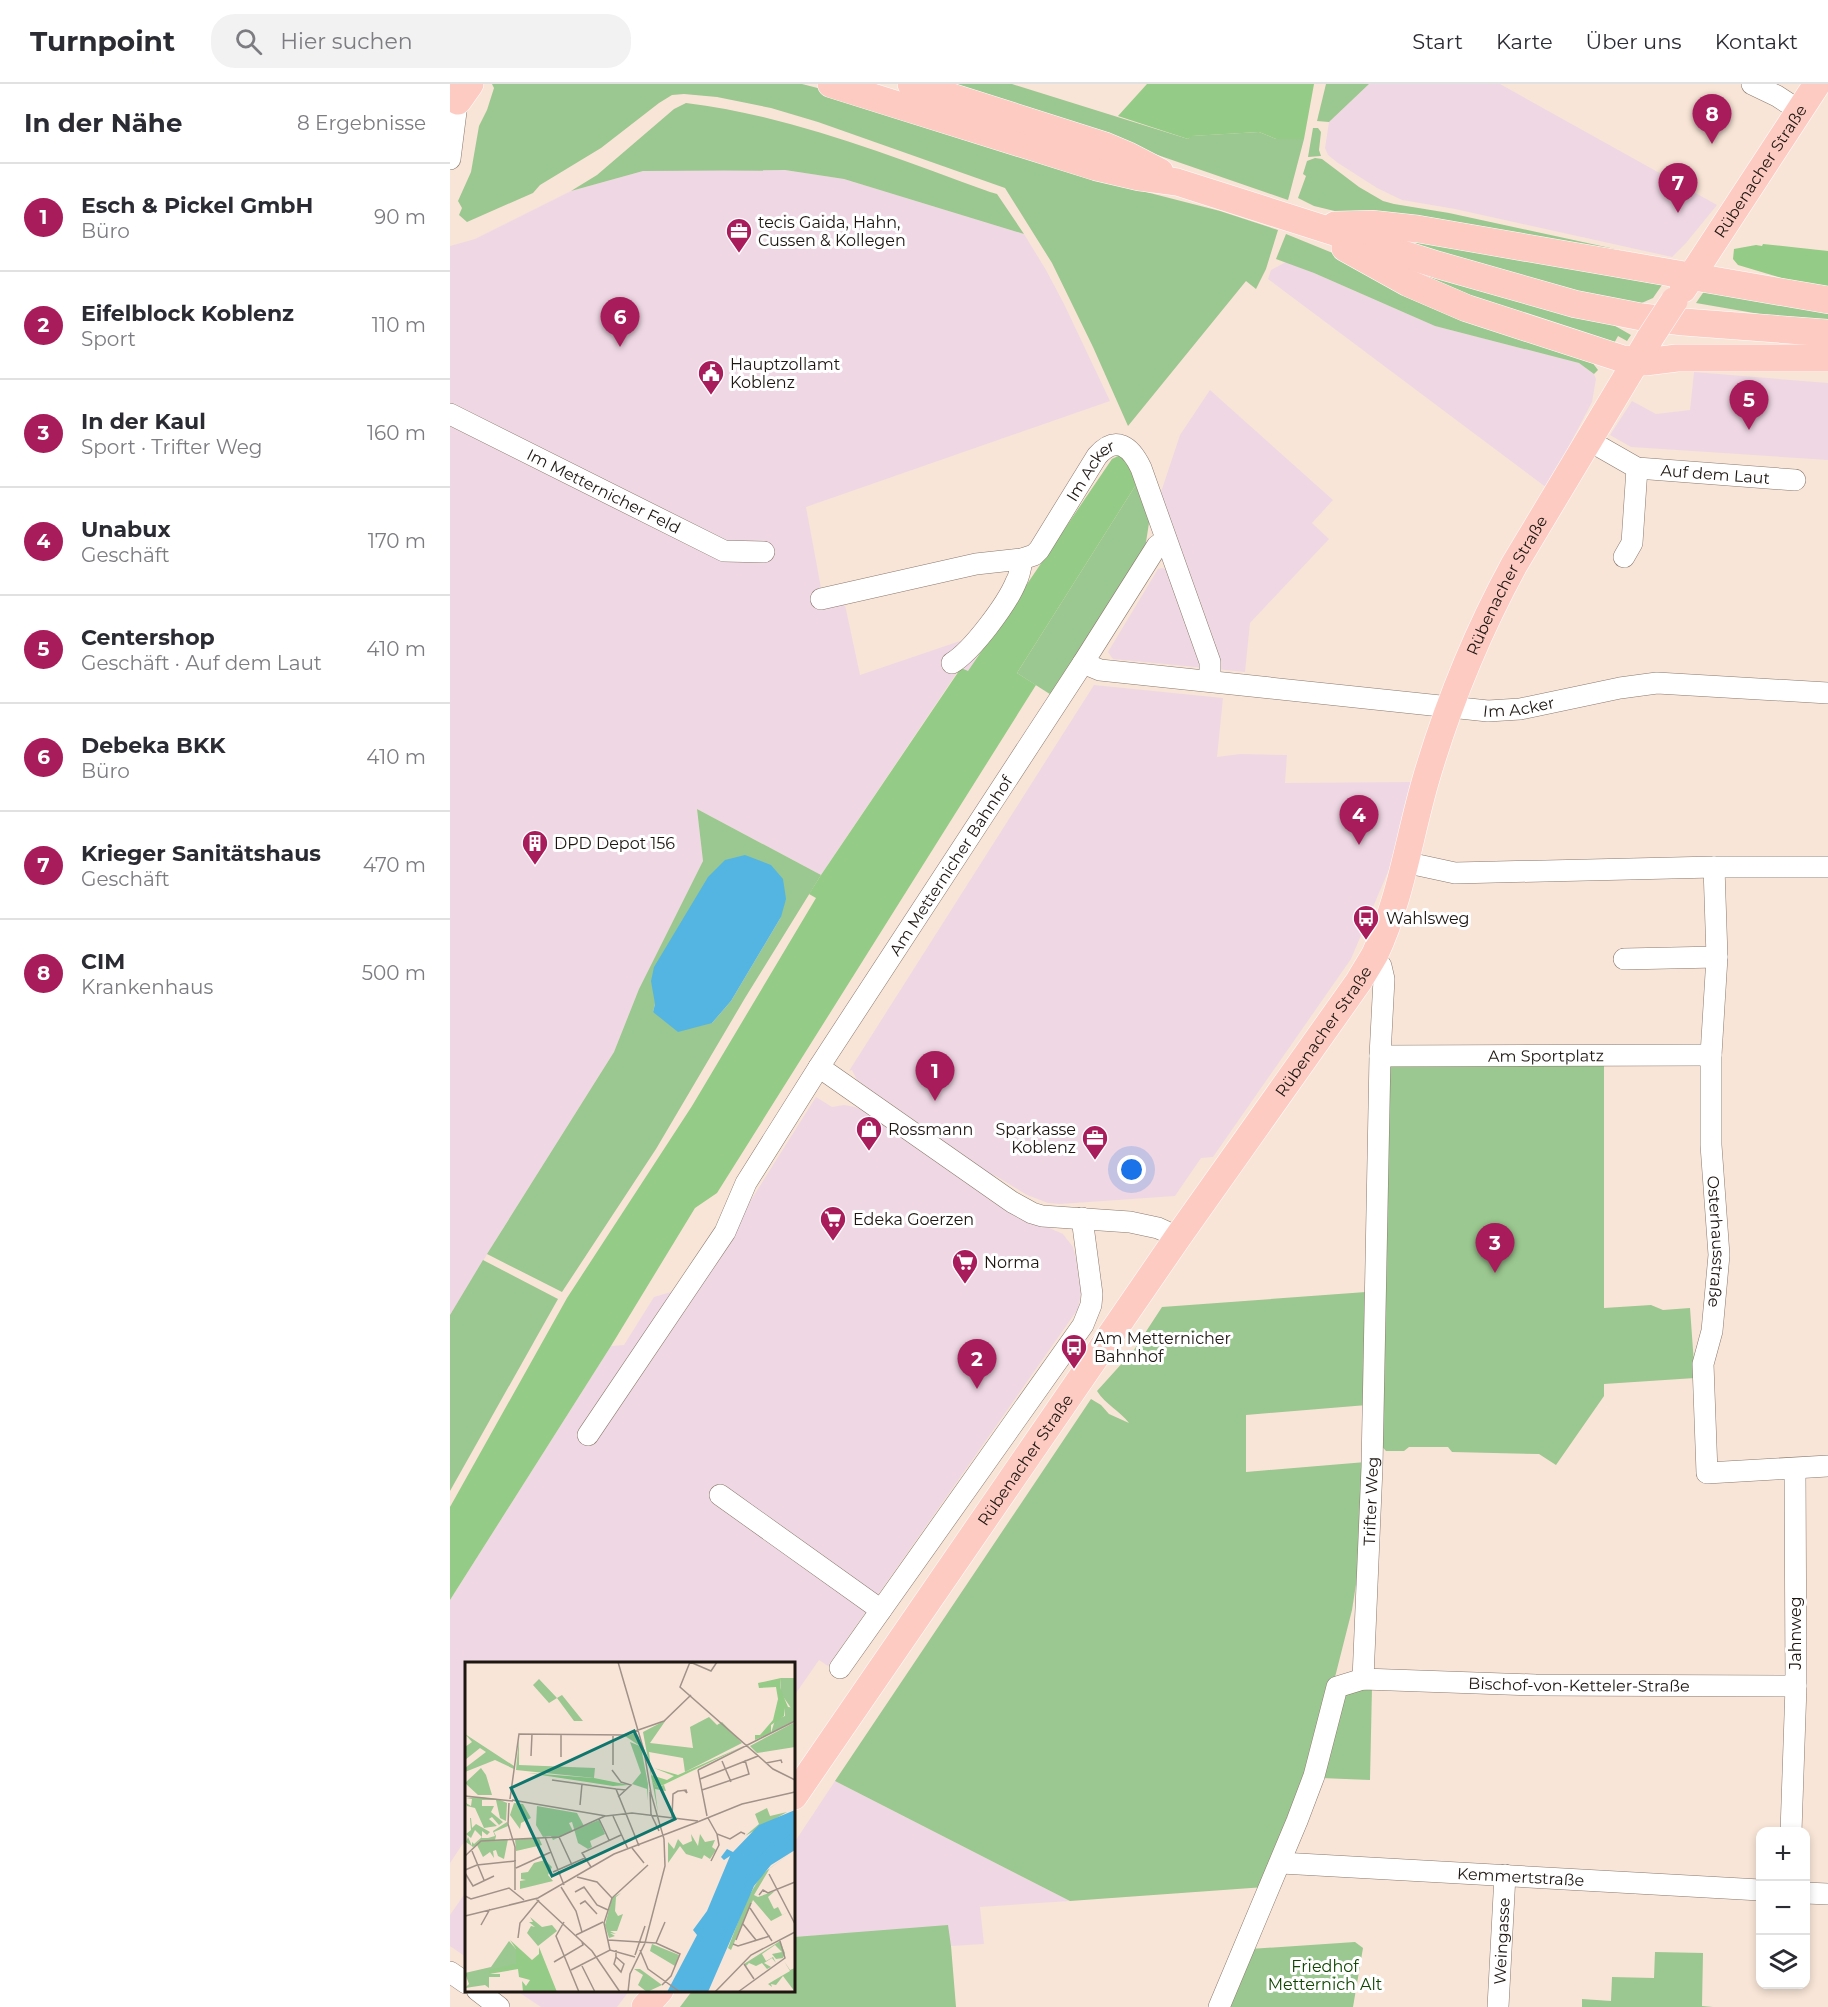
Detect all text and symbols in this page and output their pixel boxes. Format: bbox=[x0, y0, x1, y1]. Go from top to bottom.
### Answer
search box bbox=[211, 14, 631, 68]
text: Turnpoint bbox=[30, 24, 175, 58]
icon: search bbox=[232, 25, 265, 58]
text: Hier suchen bbox=[280, 28, 413, 55]
text: Start bbox=[1412, 29, 1463, 54]
text: Karte bbox=[1496, 29, 1553, 54]
text: Über uns bbox=[1586, 29, 1682, 54]
text: Kontakt bbox=[1715, 29, 1798, 54]
pin: 8 bbox=[1692, 94, 1732, 144]
street label: Rübenacher Straße bbox=[1710, 101, 1811, 241]
text: In der Nähe bbox=[24, 107, 182, 139]
text: 8 Ergebnisse bbox=[297, 111, 426, 135]
pin: 7 bbox=[1658, 164, 1698, 213]
text: Esch & Pickel GmbH bbox=[81, 192, 313, 219]
text: 1 bbox=[40, 205, 47, 229]
text: 90 m bbox=[374, 205, 426, 229]
place label: tecis Gaida, Hahn, Cussen & Kollegen bbox=[758, 213, 906, 250]
office icon: tecis Gaida, Hahn, Cussen & Kollegen bbox=[724, 216, 754, 254]
text: Büro bbox=[81, 219, 130, 243]
pin: 6 bbox=[600, 298, 640, 347]
text: Eifelblock Koblenz bbox=[81, 300, 294, 327]
text: 2 bbox=[38, 313, 49, 337]
text: 110 m bbox=[372, 313, 426, 337]
text: Sport bbox=[81, 327, 136, 351]
place label: Hauptzollamt Koblenz bbox=[730, 355, 841, 392]
public building icon: Hauptzollamt Koblenz bbox=[696, 358, 726, 396]
pin: 5 bbox=[1730, 380, 1768, 430]
text: In der Kaul bbox=[81, 408, 206, 435]
text: 3 bbox=[38, 421, 49, 445]
text: 160 m bbox=[367, 421, 426, 445]
text: Sport · Trifter Weg bbox=[81, 435, 263, 459]
street label: Im Acker bbox=[1062, 436, 1117, 505]
street label: Im Metternicher Feld bbox=[524, 445, 684, 537]
street label: Auf dem Laut bbox=[1660, 460, 1771, 488]
street label: Rübenacher Straße bbox=[1462, 512, 1551, 658]
text: Unabux bbox=[81, 516, 171, 543]
text: 4 bbox=[37, 529, 50, 553]
text: 170 m bbox=[368, 529, 426, 553]
text: Geschäft bbox=[81, 543, 170, 567]
text: Centershop bbox=[81, 624, 215, 651]
text: 5 bbox=[38, 637, 49, 661]
text: 410 m bbox=[366, 637, 426, 661]
text: Geschäft · Auf dem Laut bbox=[81, 651, 322, 675]
street label: Im Acker bbox=[1482, 693, 1556, 720]
text: Debeka BKK bbox=[81, 732, 226, 759]
text: 6 bbox=[37, 745, 50, 769]
text: 410 m bbox=[366, 745, 426, 769]
text: Büro bbox=[81, 759, 130, 783]
street label: Am Metternicher Bahnhof bbox=[885, 772, 1017, 959]
pin: 4 bbox=[1340, 796, 1378, 845]
building icon: DPD Depot 156 bbox=[520, 828, 550, 866]
place label: DPD Depot 156 bbox=[554, 834, 675, 853]
text: Krieger Sanitätshaus bbox=[81, 840, 321, 867]
text: 7 bbox=[37, 853, 50, 877]
text: 470 m bbox=[363, 853, 426, 877]
text: Geschäft bbox=[81, 867, 170, 891]
bus stop icon: Wahlsweg bbox=[1351, 903, 1381, 941]
place label: Wahlsweg bbox=[1386, 909, 1470, 928]
text: CIM bbox=[81, 948, 125, 975]
text: 8 bbox=[37, 961, 50, 985]
text: 500 m bbox=[362, 961, 426, 985]
street label: Rübenacher Straße bbox=[1271, 962, 1375, 1100]
text: Krankenhaus bbox=[81, 975, 213, 999]
street label: Am Sportplatz bbox=[1488, 1046, 1604, 1065]
pin: 1 bbox=[916, 1052, 954, 1101]
shop icon: Rossmann bbox=[854, 1114, 884, 1152]
place label: Rossmann bbox=[888, 1120, 973, 1139]
place label: Sparkasse Koblenz bbox=[996, 1120, 1076, 1157]
office icon: Sparkasse Koblenz bbox=[1080, 1123, 1110, 1161]
your location bbox=[1117, 1155, 1146, 1184]
street label: Osterhausstraße bbox=[1704, 1175, 1729, 1308]
supermarket icon: Edeka Goerzen bbox=[818, 1204, 848, 1242]
place label: Edeka Goerzen bbox=[853, 1210, 974, 1229]
pin: 3 bbox=[1476, 1224, 1514, 1273]
supermarket icon: Norma bbox=[950, 1247, 980, 1285]
place label: Norma bbox=[984, 1253, 1040, 1272]
place label: Am Metternicher Bahnhof bbox=[1094, 1329, 1231, 1366]
bus stop icon: Am Metternicher Bahnhof bbox=[1059, 1332, 1089, 1370]
pin: 2 bbox=[958, 1340, 996, 1389]
street label: Rübenacher Straße bbox=[973, 1390, 1077, 1529]
street label: Trifter Weg bbox=[1359, 1456, 1382, 1546]
street label: Jahnweg bbox=[1786, 1596, 1805, 1671]
inset map bbox=[465, 1662, 795, 1992]
street label: Bischof-von-Ketteler-Straße bbox=[1468, 1673, 1690, 1695]
map controls bbox=[1756, 1827, 1810, 1989]
button: + bbox=[1756, 1827, 1810, 1881]
street label: Kemmertstraße bbox=[1456, 1863, 1585, 1890]
button: − bbox=[1756, 1881, 1810, 1935]
street label: Weingasse bbox=[1490, 1897, 1513, 1985]
button: layers bbox=[1756, 1935, 1810, 1989]
park label: Friedhof Metternich Alt bbox=[1268, 1957, 1383, 1994]

